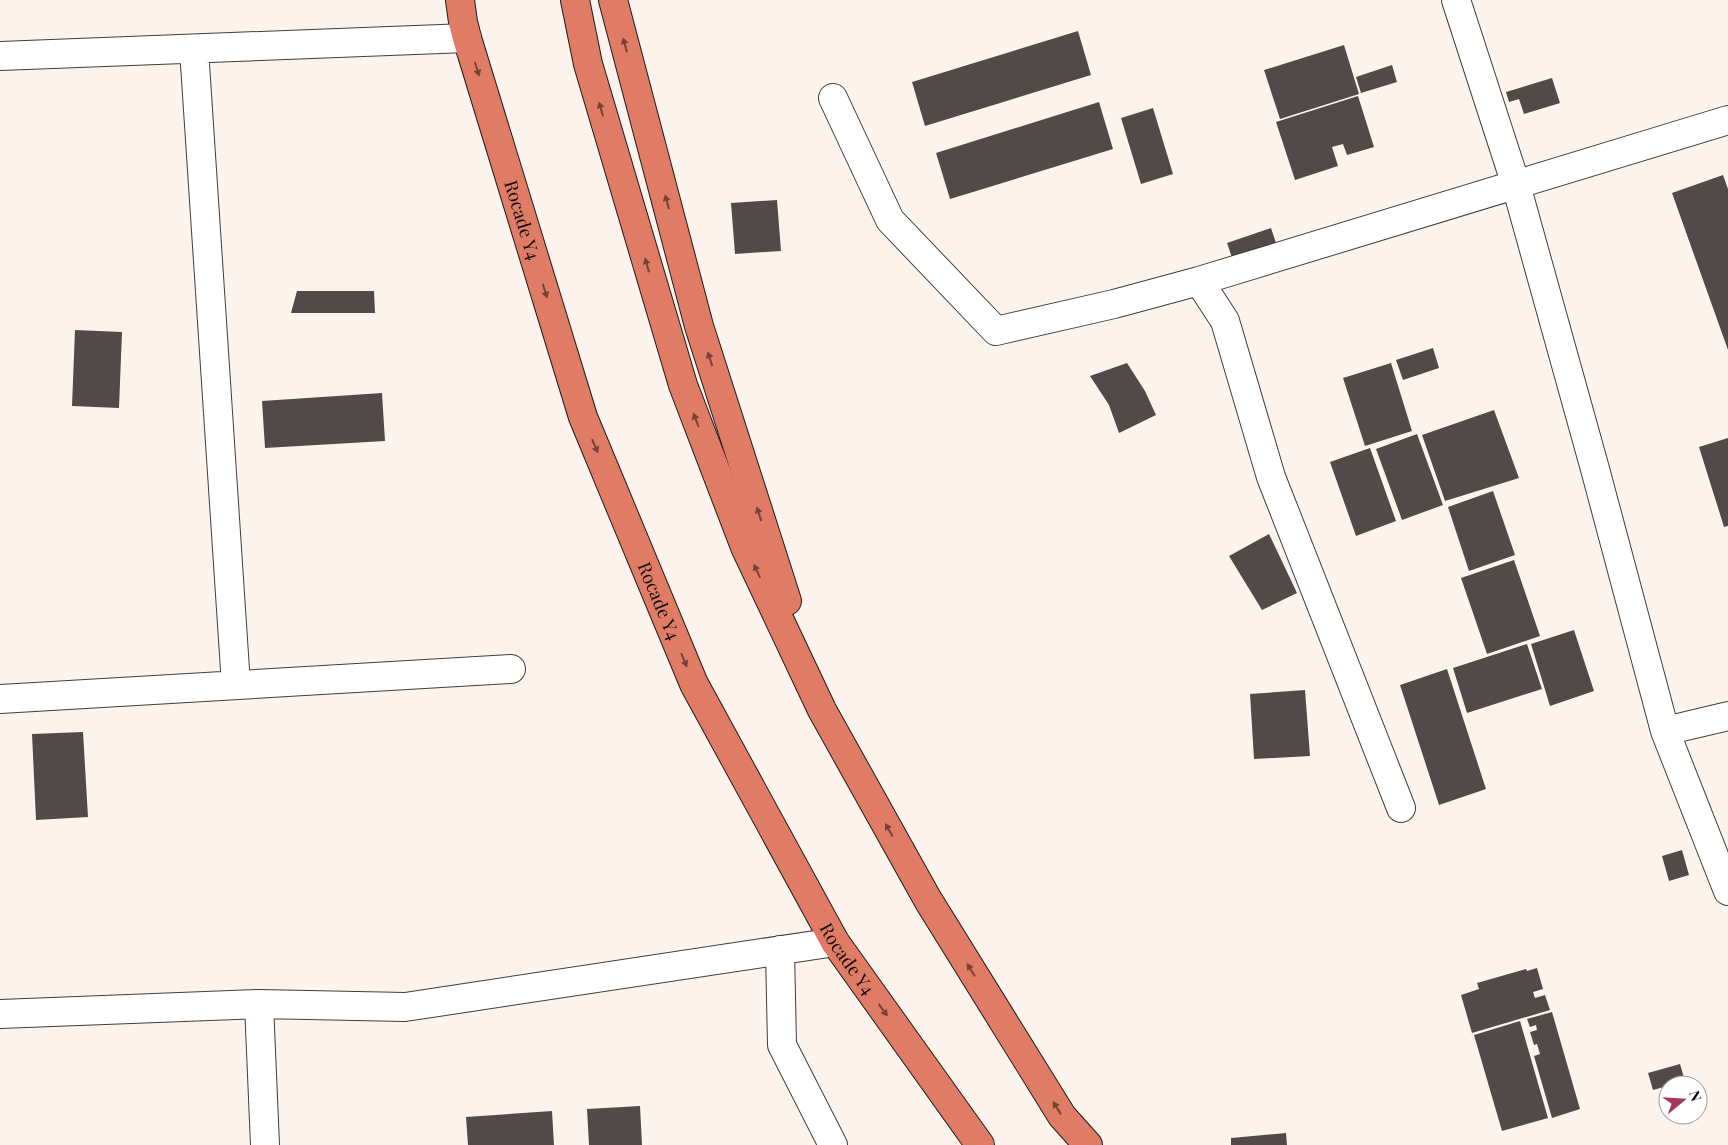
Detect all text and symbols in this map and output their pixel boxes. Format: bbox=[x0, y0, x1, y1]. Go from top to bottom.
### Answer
one-way arrow bbox=[621, 38, 629, 53]
one-way arrow bbox=[473, 62, 481, 77]
one-way arrow bbox=[597, 102, 605, 117]
street label: Rocade Y4 bbox=[499, 177, 546, 263]
one-way arrow bbox=[662, 195, 670, 210]
one-way arrow bbox=[643, 258, 651, 273]
one-way arrow bbox=[541, 284, 549, 299]
one-way arrow bbox=[705, 351, 713, 366]
one-way arrow bbox=[692, 412, 700, 427]
one-way arrow bbox=[592, 439, 600, 453]
one-way arrow bbox=[755, 506, 762, 521]
street label: Rocade Y4 bbox=[632, 558, 686, 643]
one-way arrow bbox=[752, 564, 760, 578]
one-way arrow bbox=[681, 653, 689, 667]
one-way arrow bbox=[884, 823, 893, 837]
street label: Rocade Y4 bbox=[815, 918, 881, 999]
one-way arrow bbox=[966, 963, 976, 976]
one-way arrow bbox=[878, 1003, 889, 1016]
north arrow bbox=[1658, 1075, 1708, 1125]
text: N bbox=[1685, 1088, 1706, 1104]
one-way arrow bbox=[1052, 1101, 1062, 1114]

